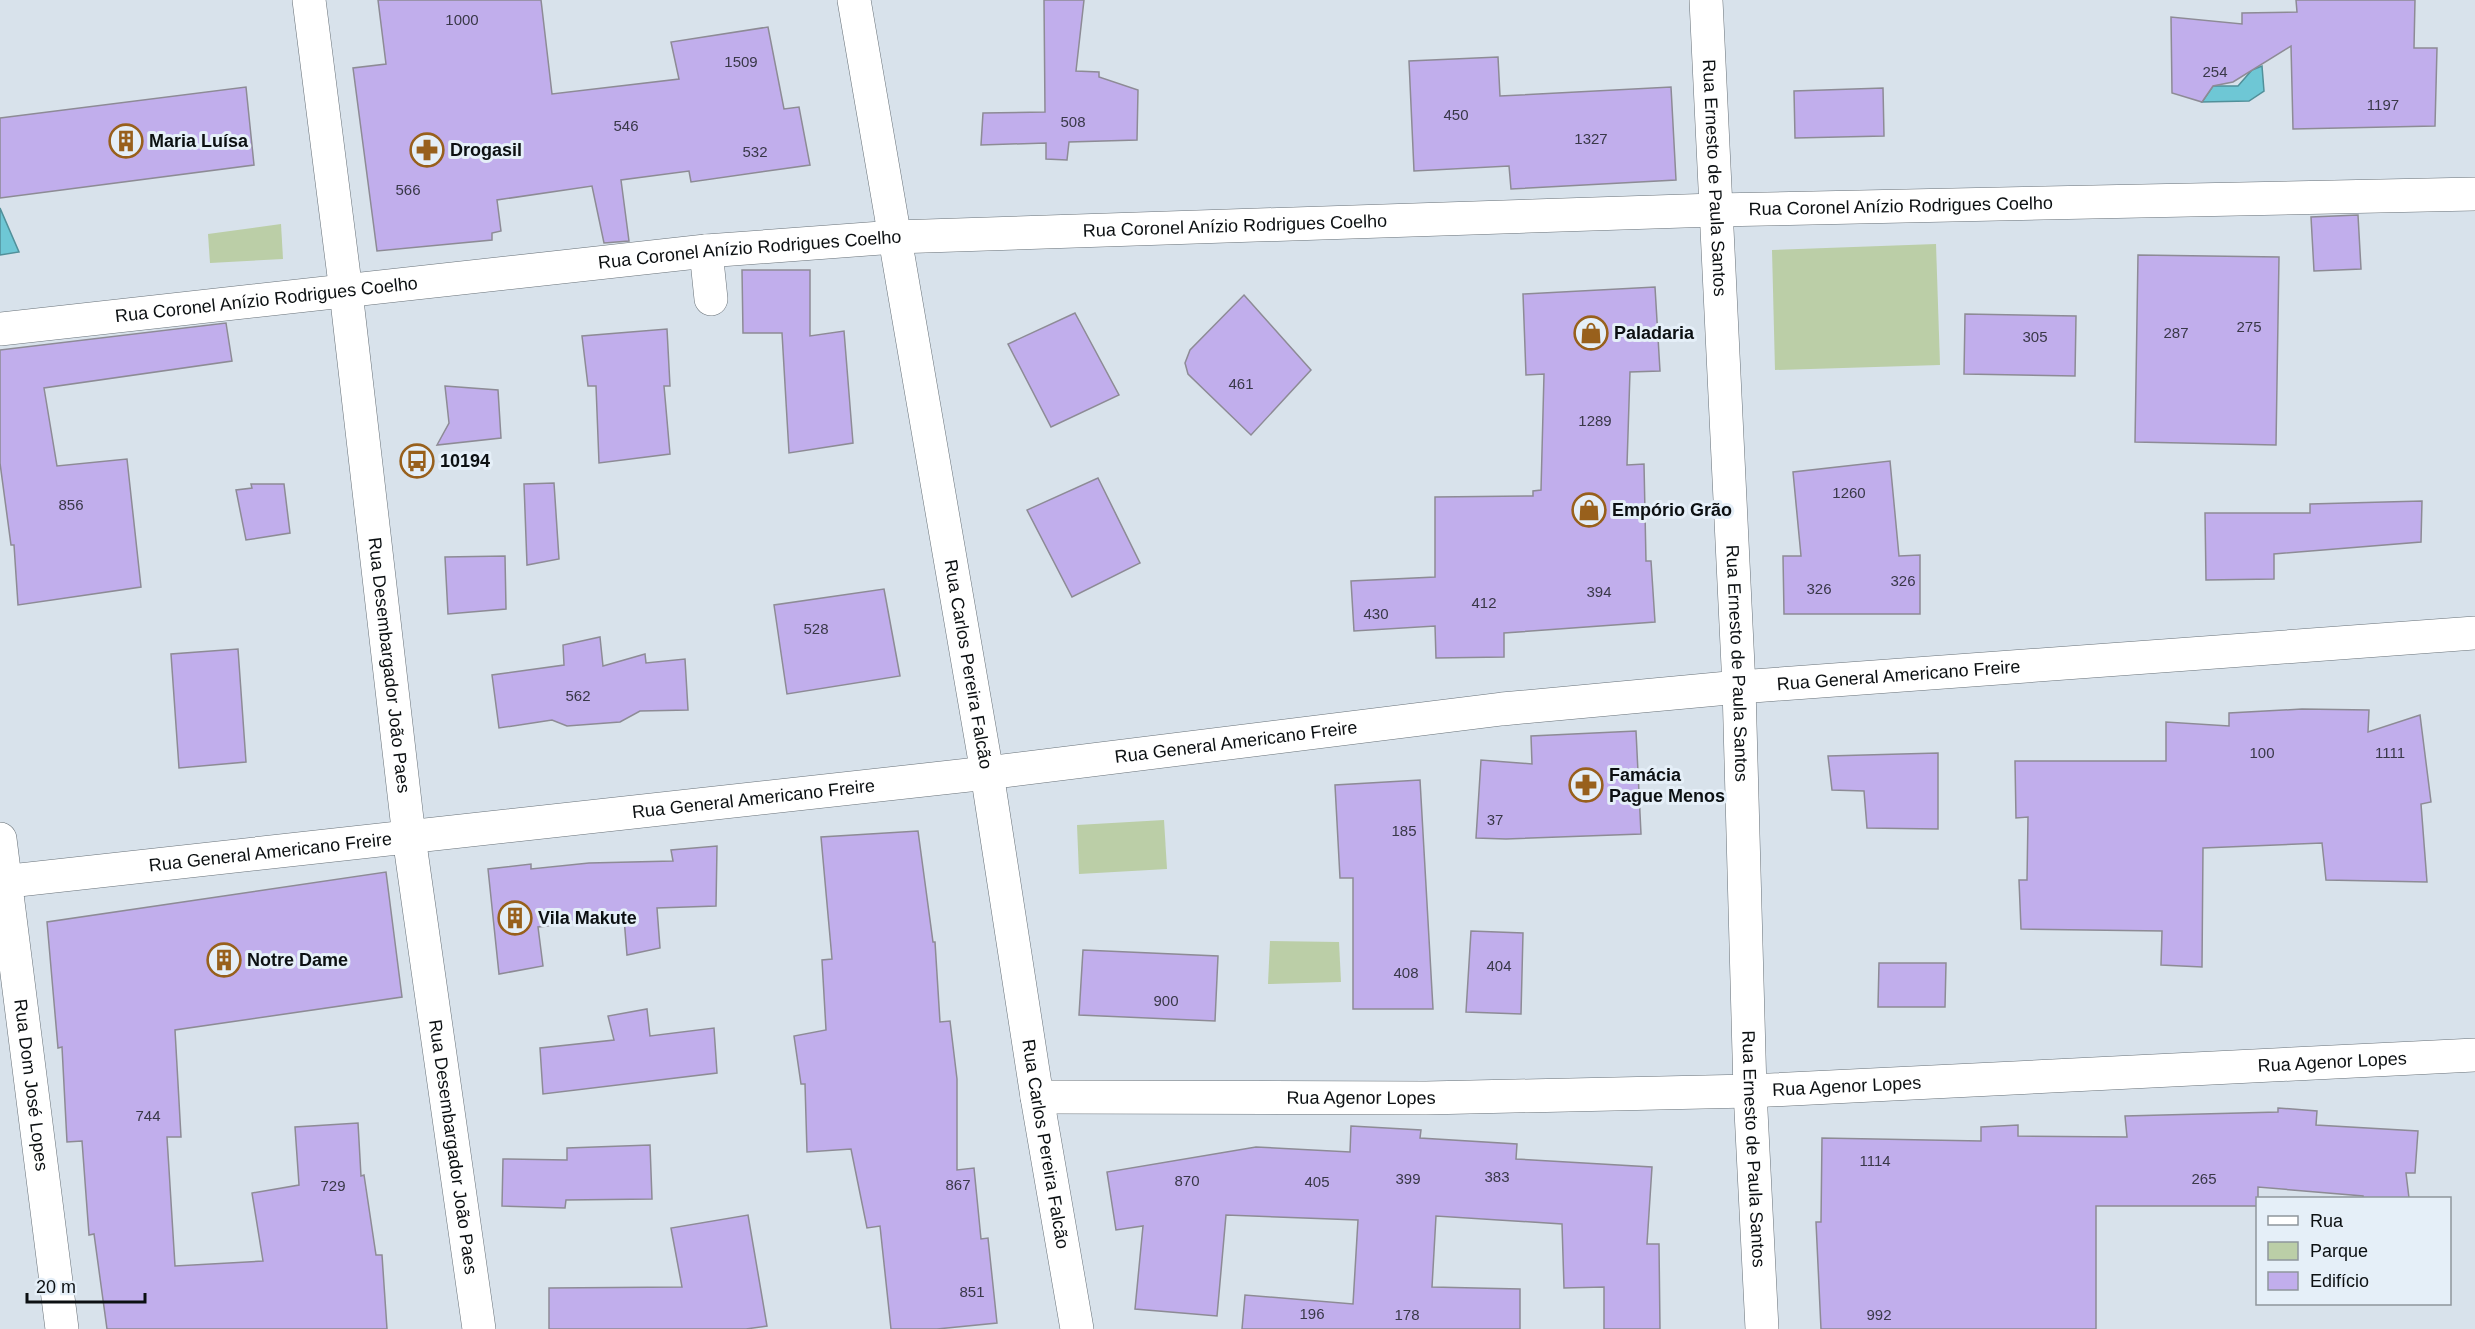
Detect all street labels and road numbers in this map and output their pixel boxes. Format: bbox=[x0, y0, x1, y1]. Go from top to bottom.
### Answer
street label: Rua Ernesto de Paula Santos bbox=[1699, 59, 1730, 297]
street label: Rua Coronel Anízio Rodrigues Coelho bbox=[1748, 193, 2053, 219]
street label: Rua Coronel Anízio Rodrigues Coelho bbox=[1083, 211, 1387, 241]
street label: Rua Coronel Anízio Rodrigues Coelho bbox=[597, 227, 902, 273]
street label: Rua Coronel Anízio Rodrigues Coelho bbox=[114, 273, 419, 326]
street label: Rua Desembargador João Paes bbox=[364, 536, 414, 794]
street label: Rua Ernesto de Paula Santos bbox=[1722, 544, 1752, 782]
street label: Rua Carlos Pereira Falcão bbox=[940, 558, 996, 771]
street label: Rua General Americano Freire bbox=[1776, 656, 2021, 694]
street label: Rua General Americano Freire bbox=[1114, 717, 1359, 767]
street label: Rua General Americano Freire bbox=[631, 775, 876, 822]
street label: Rua General Americano Freire bbox=[148, 829, 393, 875]
street label: Rua Dom José Lopes bbox=[10, 998, 52, 1172]
street label: Rua Desembargador João Paes bbox=[425, 1018, 481, 1276]
street label: Rua Ernesto de Paula Santos bbox=[1738, 1030, 1769, 1268]
street label: Rua Carlos Pereira Falcão bbox=[1018, 1038, 1073, 1250]
street label: Rua Agenor Lopes bbox=[2257, 1048, 2407, 1076]
street label: Rua Agenor Lopes bbox=[1772, 1073, 1922, 1100]
street label: Rua Agenor Lopes bbox=[1286, 1088, 1436, 1108]

